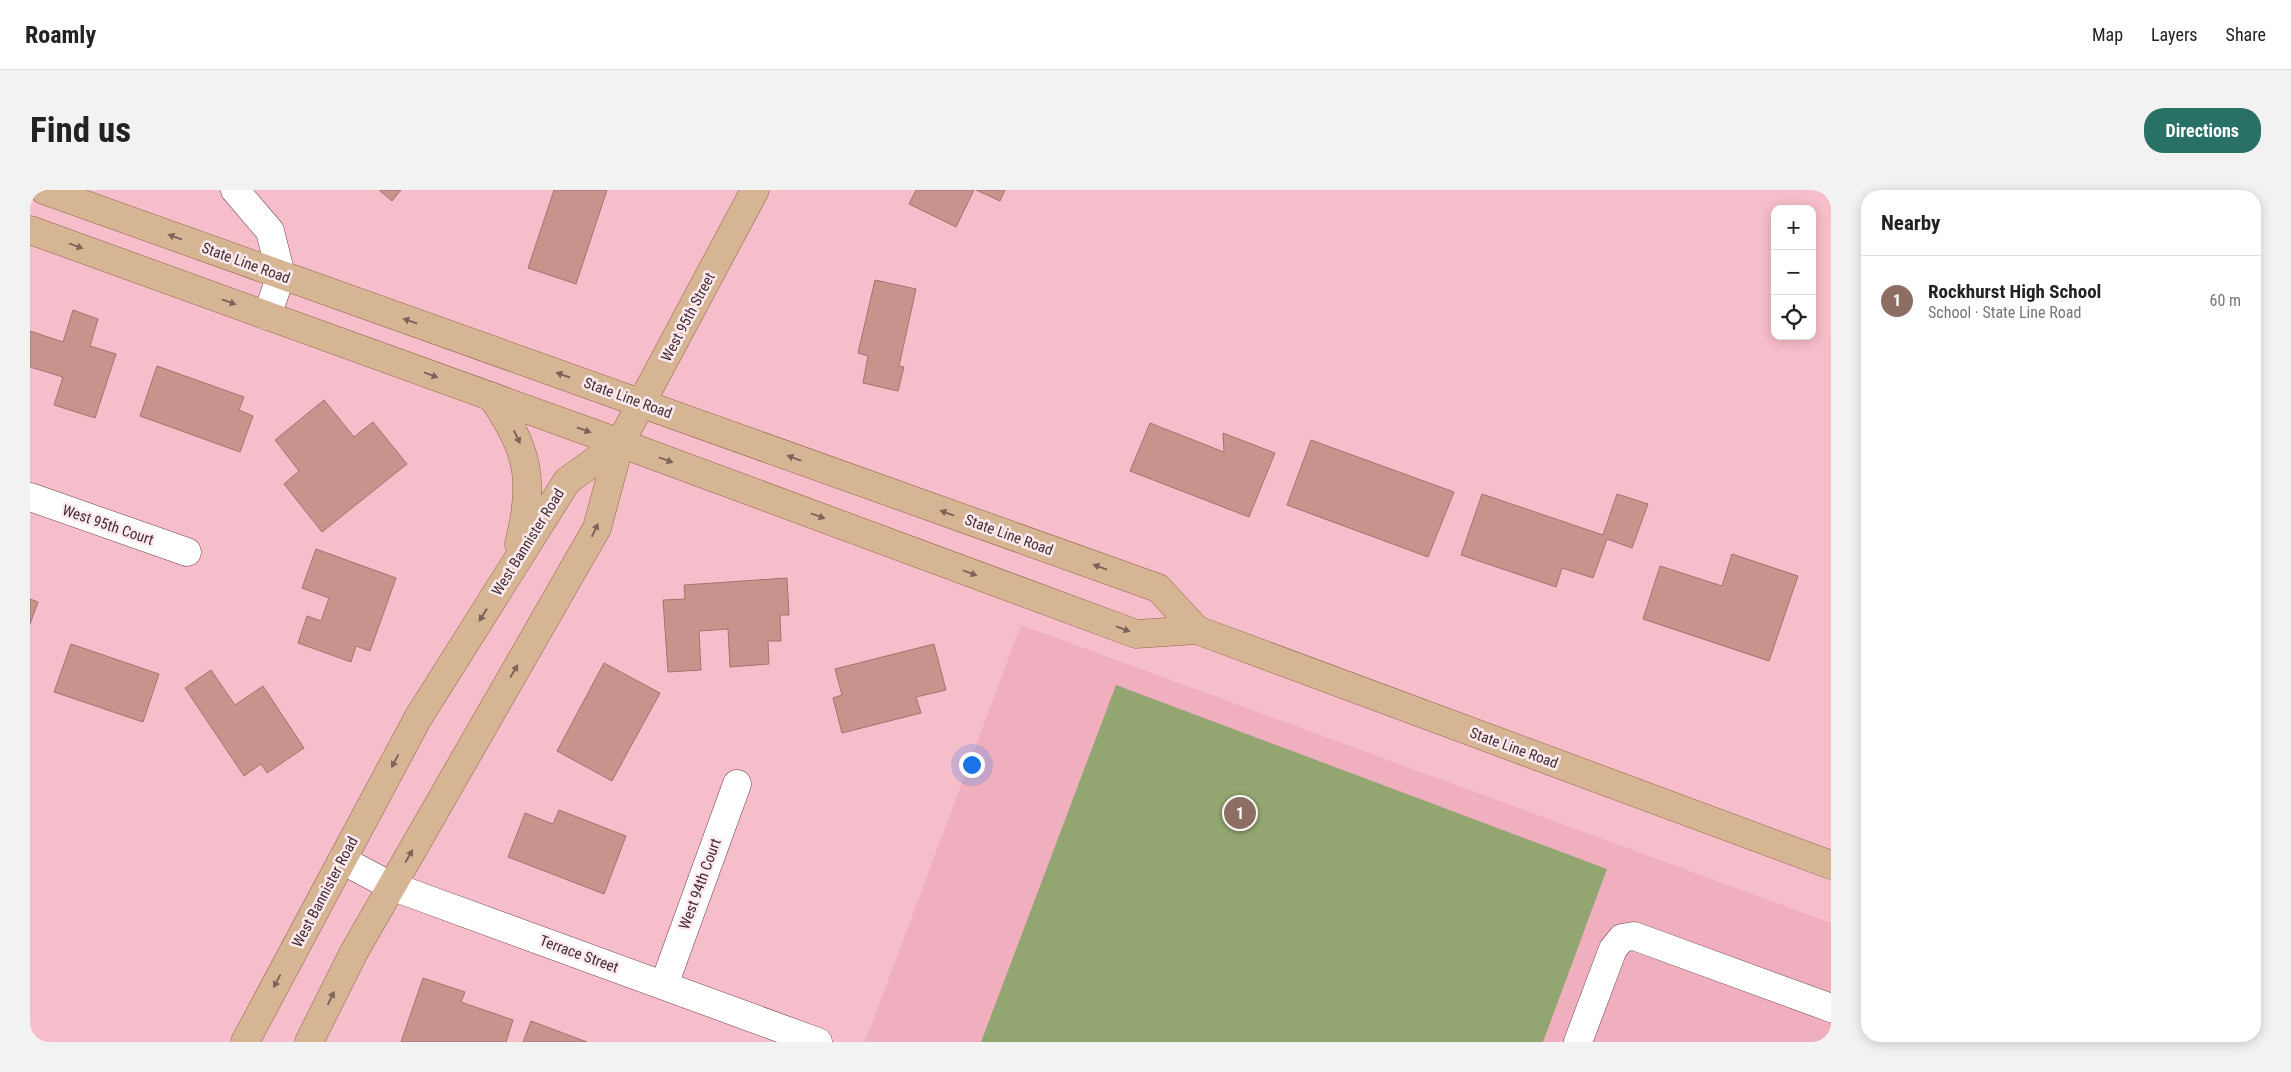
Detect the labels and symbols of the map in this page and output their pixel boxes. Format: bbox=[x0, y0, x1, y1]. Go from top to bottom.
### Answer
one-way arrow bbox=[167, 233, 182, 240]
street label: State Line Road bbox=[199, 239, 293, 287]
one-way arrow bbox=[69, 242, 84, 250]
street label: West 95th Street bbox=[657, 269, 719, 365]
one-way arrow bbox=[221, 299, 236, 306]
one-way arrow bbox=[402, 317, 417, 325]
one-way arrow bbox=[424, 371, 439, 379]
one-way arrow bbox=[555, 371, 570, 379]
street label: State Line Road bbox=[581, 374, 675, 422]
one-way arrow bbox=[577, 426, 592, 434]
one-way arrow bbox=[513, 430, 521, 444]
one-way arrow bbox=[786, 454, 801, 462]
one-way arrow bbox=[658, 457, 673, 464]
street label: West Bannister Road bbox=[488, 485, 568, 599]
street label: West 95th Court bbox=[60, 501, 156, 549]
one-way arrow bbox=[939, 509, 954, 517]
street label: State Line Road bbox=[962, 511, 1056, 559]
one-way arrow bbox=[811, 512, 826, 520]
one-way arrow bbox=[591, 523, 599, 537]
one-way arrow bbox=[1092, 563, 1107, 571]
one-way arrow bbox=[963, 570, 978, 577]
one-way arrow bbox=[478, 609, 487, 622]
one-way arrow bbox=[1115, 626, 1130, 633]
one-way arrow bbox=[510, 663, 518, 678]
street label: State Line Road bbox=[1467, 724, 1561, 772]
your location bbox=[959, 752, 985, 778]
one-way arrow bbox=[391, 754, 399, 768]
pin: 1 bbox=[1224, 794, 1256, 832]
street label: West Bannister Road bbox=[288, 834, 362, 950]
street label: West 94th Court bbox=[675, 836, 725, 932]
one-way arrow bbox=[404, 849, 413, 862]
street label: Terrace Street bbox=[537, 931, 621, 977]
one-way arrow bbox=[273, 974, 281, 989]
one-way arrow bbox=[327, 991, 335, 1005]

